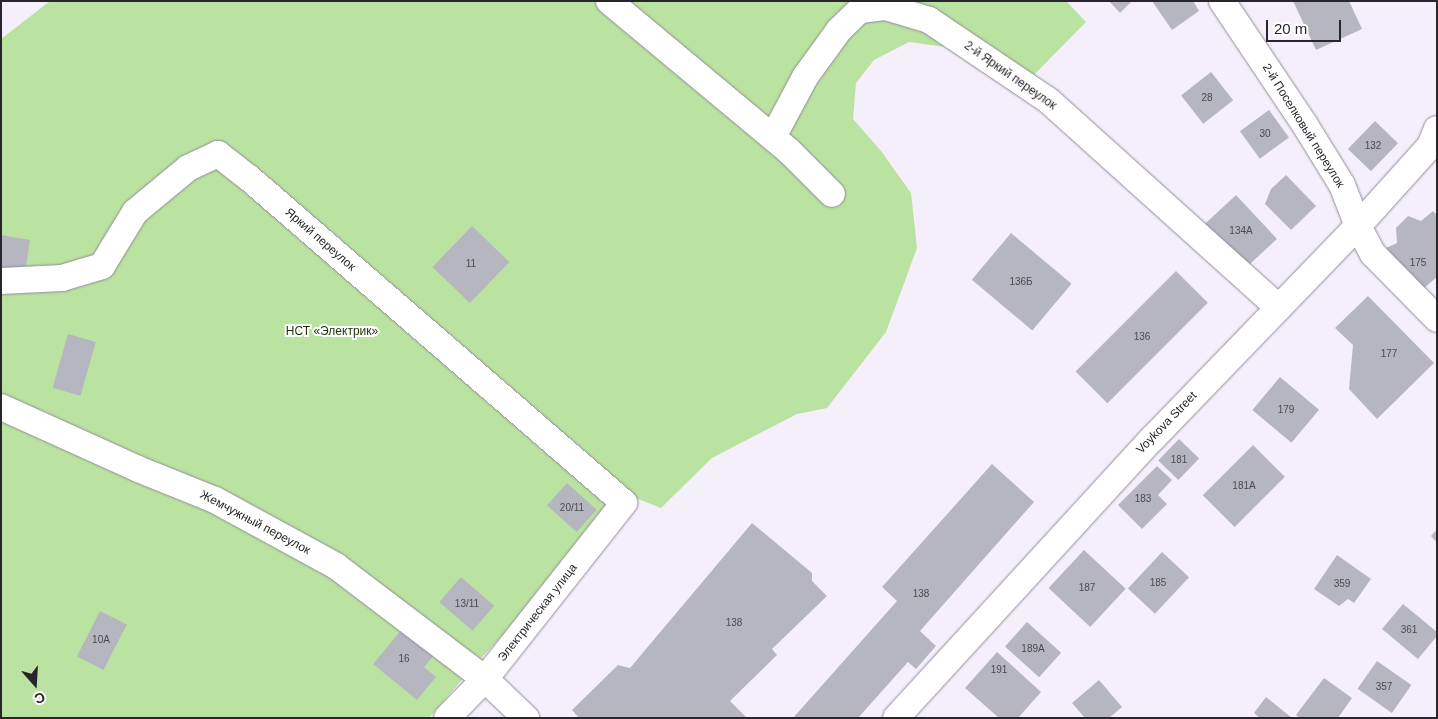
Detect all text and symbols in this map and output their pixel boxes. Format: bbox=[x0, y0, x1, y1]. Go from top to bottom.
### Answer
scale bar bbox=[1268, 10, 1343, 42]
text: 20 m bbox=[1274, 20, 1307, 37]
street label: 2-й Яркий переулок bbox=[961, 39, 1059, 113]
street label: 2-й Поселковый переулок bbox=[1259, 61, 1347, 191]
house number: 28 bbox=[1201, 92, 1213, 104]
house number: 30 bbox=[1259, 128, 1271, 140]
house number: 132 bbox=[1365, 140, 1381, 152]
street label: Яркий переулок bbox=[282, 206, 358, 274]
house number: 134А bbox=[1229, 225, 1253, 237]
house number: 175 bbox=[1410, 257, 1426, 269]
house number: 11 bbox=[466, 258, 476, 270]
house number: 136Б bbox=[1009, 276, 1033, 288]
park label: НСТ «Электрик» bbox=[286, 325, 378, 339]
house number: 136 bbox=[1134, 331, 1150, 343]
house number: 177 bbox=[1381, 348, 1397, 360]
street label: Voykova Street bbox=[1134, 389, 1200, 457]
house number: 179 bbox=[1278, 404, 1294, 416]
house number: 181 bbox=[1171, 454, 1187, 466]
house number: 181А bbox=[1232, 480, 1256, 492]
street label: Жемчужный переулок bbox=[197, 488, 313, 558]
house number: 183 bbox=[1135, 493, 1151, 505]
house number: 20/11 bbox=[560, 502, 584, 514]
street label: Электрическая улица bbox=[495, 561, 581, 665]
house number: 185 bbox=[1150, 577, 1166, 589]
house number: 359 bbox=[1334, 578, 1350, 590]
house number: 187 bbox=[1079, 582, 1095, 594]
house number: 138 bbox=[913, 588, 929, 600]
house number: 13/11 bbox=[455, 598, 479, 610]
house number: 138 bbox=[726, 617, 742, 629]
house number: 361 bbox=[1401, 624, 1417, 636]
house number: 10А bbox=[92, 634, 110, 646]
house number: 189А bbox=[1021, 643, 1045, 655]
house number: 16 bbox=[398, 653, 410, 665]
north arrow bbox=[10, 659, 60, 709]
house number: 191 bbox=[991, 664, 1007, 676]
house number: 357 bbox=[1376, 681, 1392, 693]
text: С bbox=[32, 689, 47, 707]

